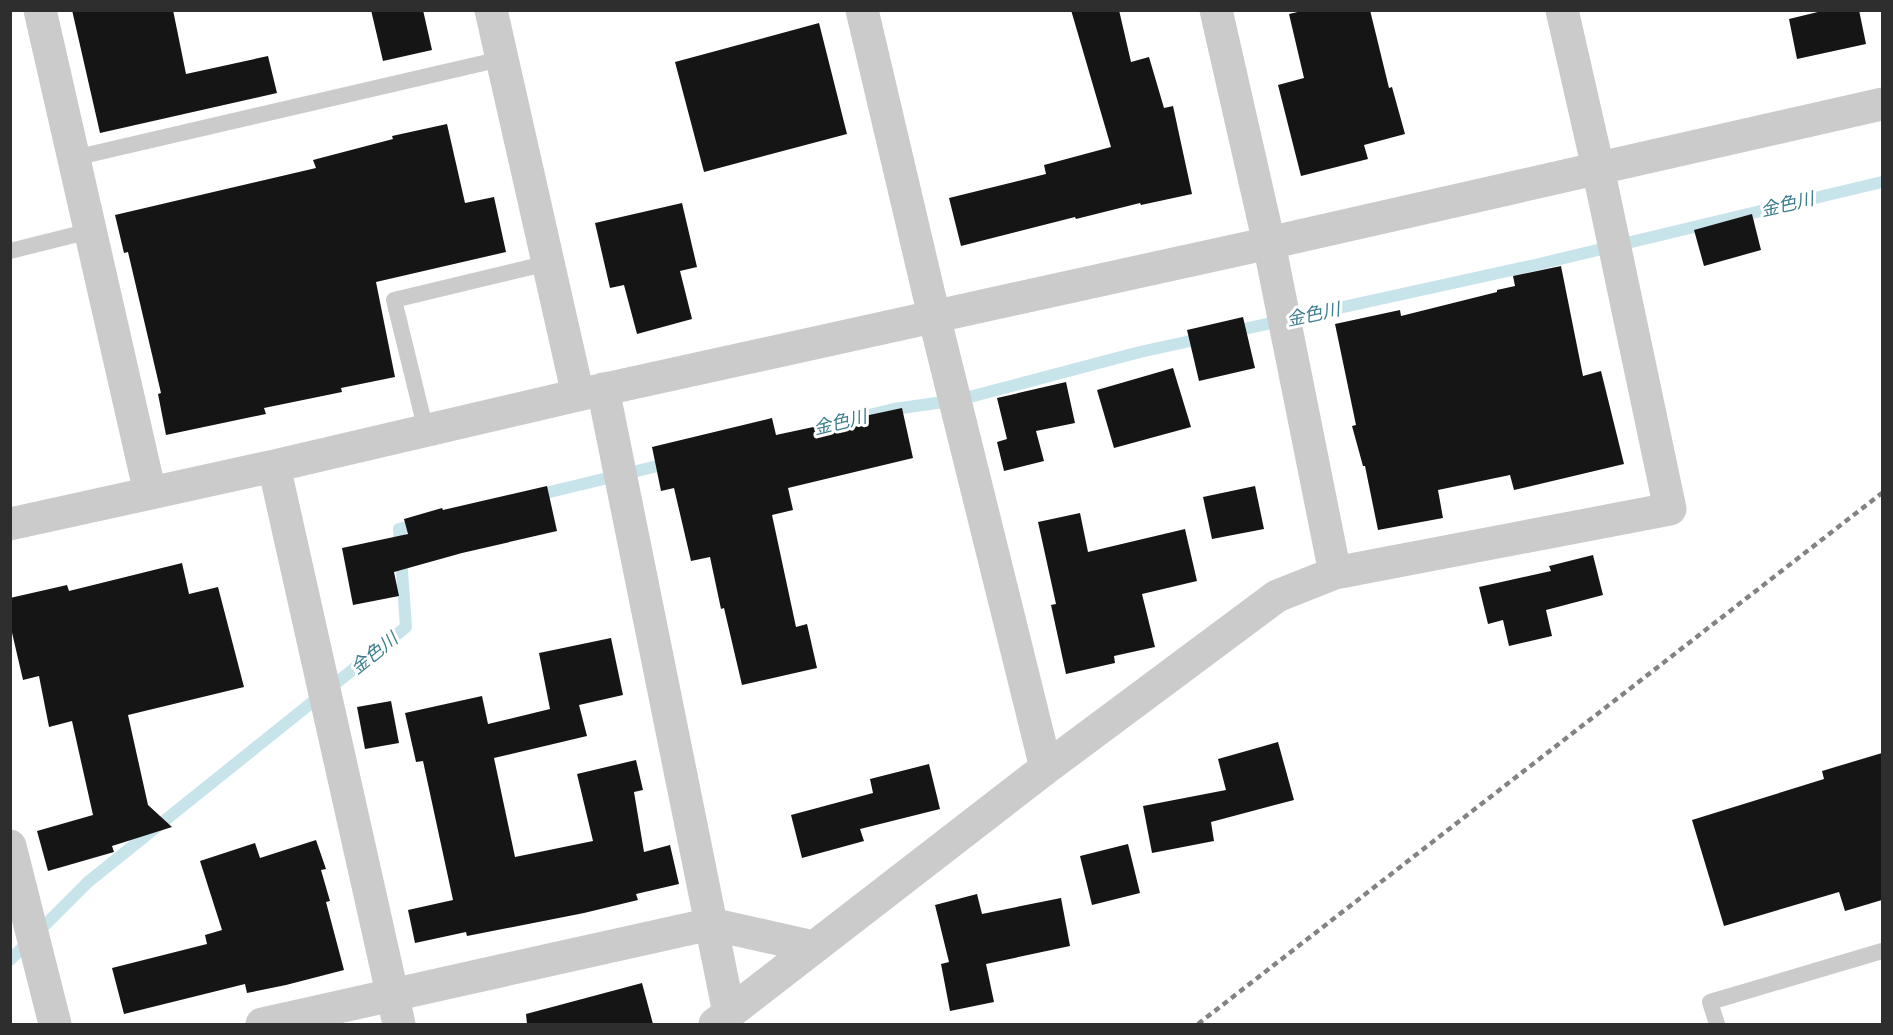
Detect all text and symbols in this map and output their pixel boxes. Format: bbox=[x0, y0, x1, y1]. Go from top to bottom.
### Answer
water label: 金色川 bbox=[1758, 186, 1818, 221]
water label: 金色川 bbox=[1284, 297, 1344, 331]
water label: 金色川 bbox=[811, 404, 871, 440]
water label: 金色川 bbox=[346, 626, 404, 679]

